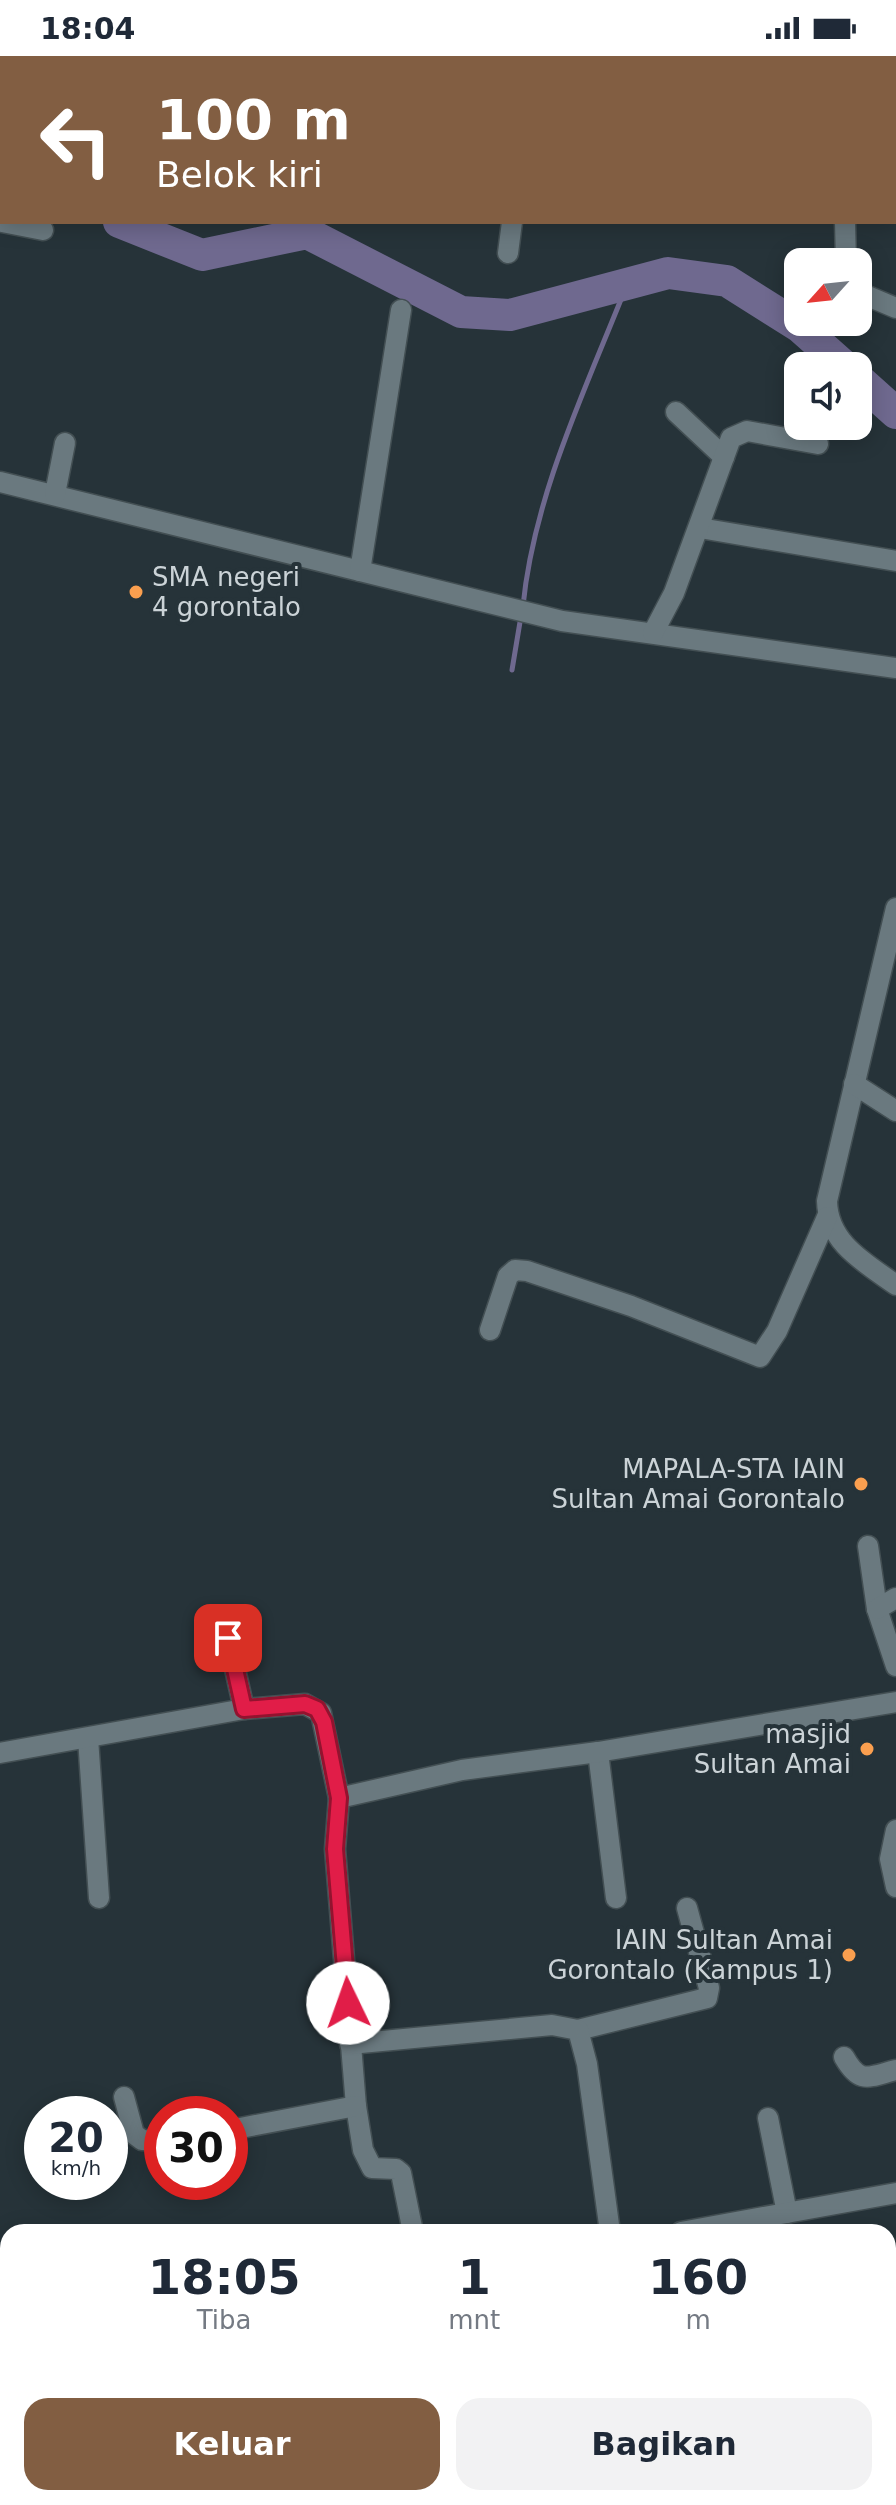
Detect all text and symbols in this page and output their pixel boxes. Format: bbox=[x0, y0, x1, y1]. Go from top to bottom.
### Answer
text: 18:04 bbox=[40, 11, 136, 46]
text: 100 m bbox=[156, 87, 351, 152]
icon: left bbox=[24, 88, 128, 192]
text: Belok kiri bbox=[156, 154, 323, 195]
north arrow bbox=[784, 248, 872, 336]
map controls bbox=[784, 248, 872, 440]
button: sound bbox=[784, 352, 872, 440]
place label: SMA negeri 4 gorontalo bbox=[152, 562, 301, 622]
marker: SMA negeri 4 gorontalo bbox=[127, 583, 145, 601]
place label: MAPALA-STA IAIN Sultan Amai Gorontalo bbox=[552, 1454, 845, 1514]
marker: MAPALA-STA IAIN Sultan Amai Gorontalo bbox=[852, 1475, 870, 1493]
pin bbox=[194, 1604, 262, 1672]
icon: arrive bbox=[206, 1616, 250, 1660]
place label: masjid Sultan Amai bbox=[694, 1719, 851, 1779]
marker: masjid Sultan Amai bbox=[858, 1740, 876, 1758]
place label: IAIN Sultan Amai Gorontalo (Kampus 1) bbox=[547, 1925, 833, 1985]
marker: IAIN Sultan Amai Gorontalo (Kampus 1) bbox=[840, 1946, 858, 1964]
position arrow bbox=[306, 1961, 390, 2045]
speed limit sign: 30 bbox=[144, 2096, 248, 2200]
text: 20 bbox=[48, 2115, 104, 2161]
text: km/h bbox=[51, 2156, 101, 2180]
text: 18:05 bbox=[148, 2249, 301, 2305]
text: 1 bbox=[458, 2249, 491, 2305]
text: 160 bbox=[648, 2249, 748, 2305]
text: Tiba bbox=[197, 2305, 252, 2335]
text: mnt bbox=[448, 2305, 500, 2335]
text: m bbox=[685, 2305, 711, 2335]
button: Keluar bbox=[24, 2398, 440, 2490]
button: Bagikan bbox=[456, 2398, 872, 2490]

